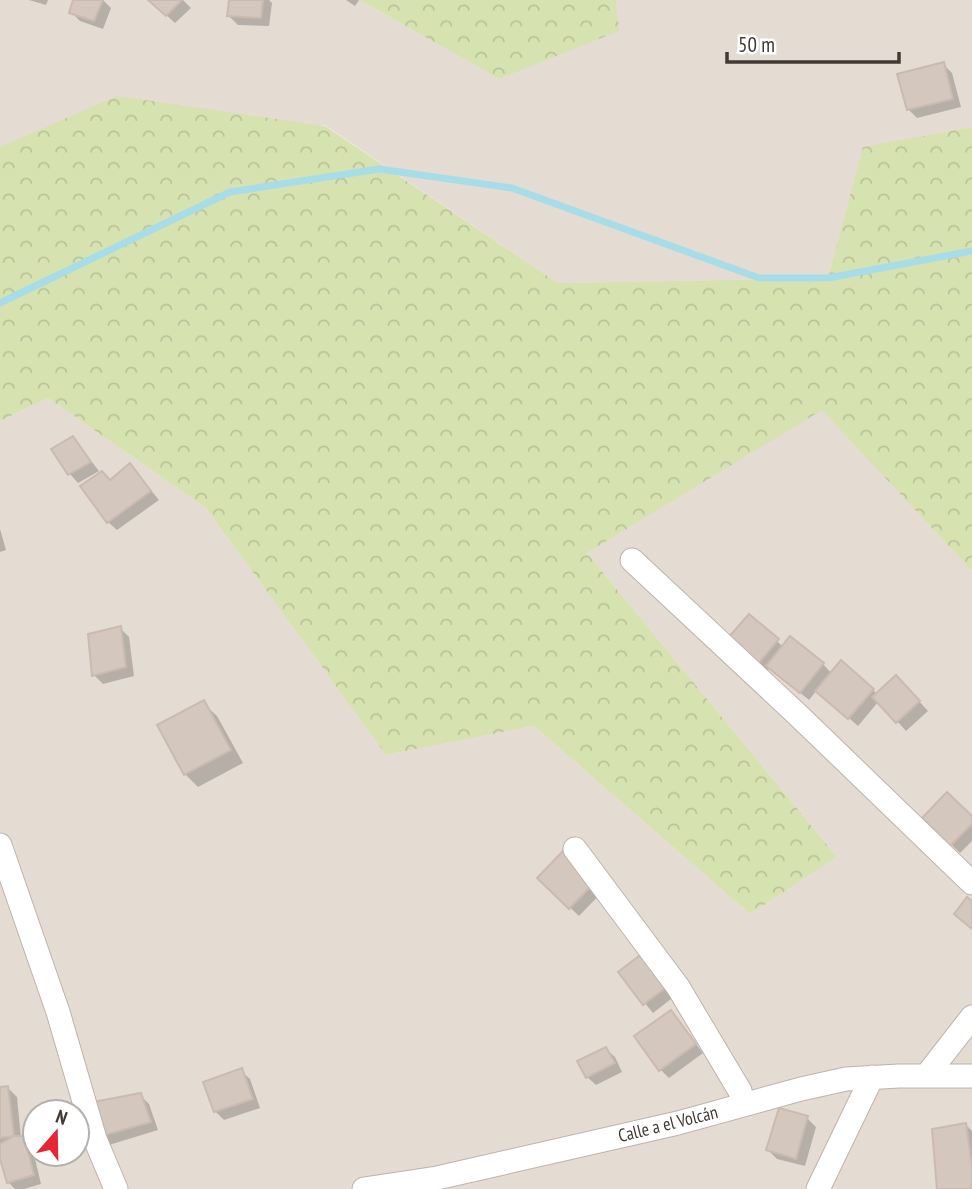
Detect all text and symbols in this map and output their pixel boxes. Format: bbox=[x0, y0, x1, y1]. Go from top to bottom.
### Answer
scale bar bbox=[727, 21, 898, 65]
text: 50 m bbox=[738, 31, 775, 58]
north arrow bbox=[21, 1098, 91, 1168]
street label: Calle a el Volcán bbox=[616, 1100, 720, 1147]
text: N bbox=[53, 1104, 71, 1130]

